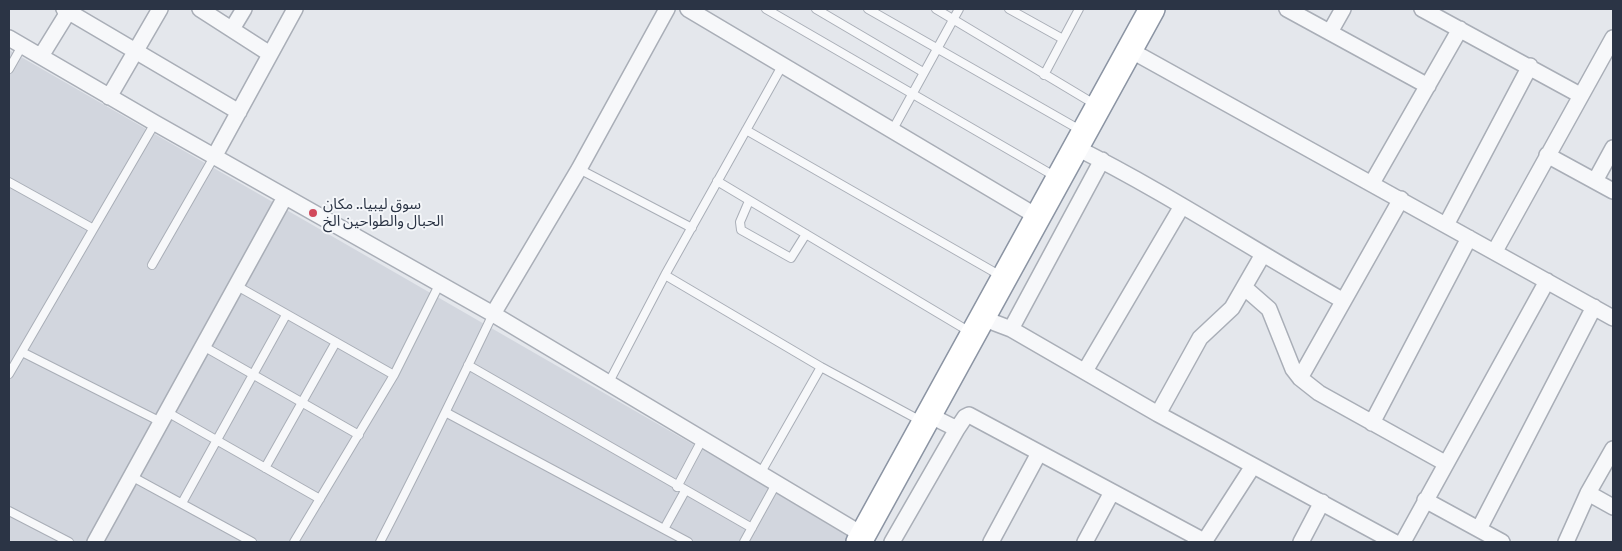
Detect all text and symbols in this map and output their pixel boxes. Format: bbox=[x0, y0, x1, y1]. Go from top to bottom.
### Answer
place label: سوق ليبيا.. مكان الحبال والطواحين الخ bbox=[323, 195, 444, 230]
marker: سوق ليبيا.. مكان الحبال والطواحين الخ bbox=[307, 207, 319, 219]

